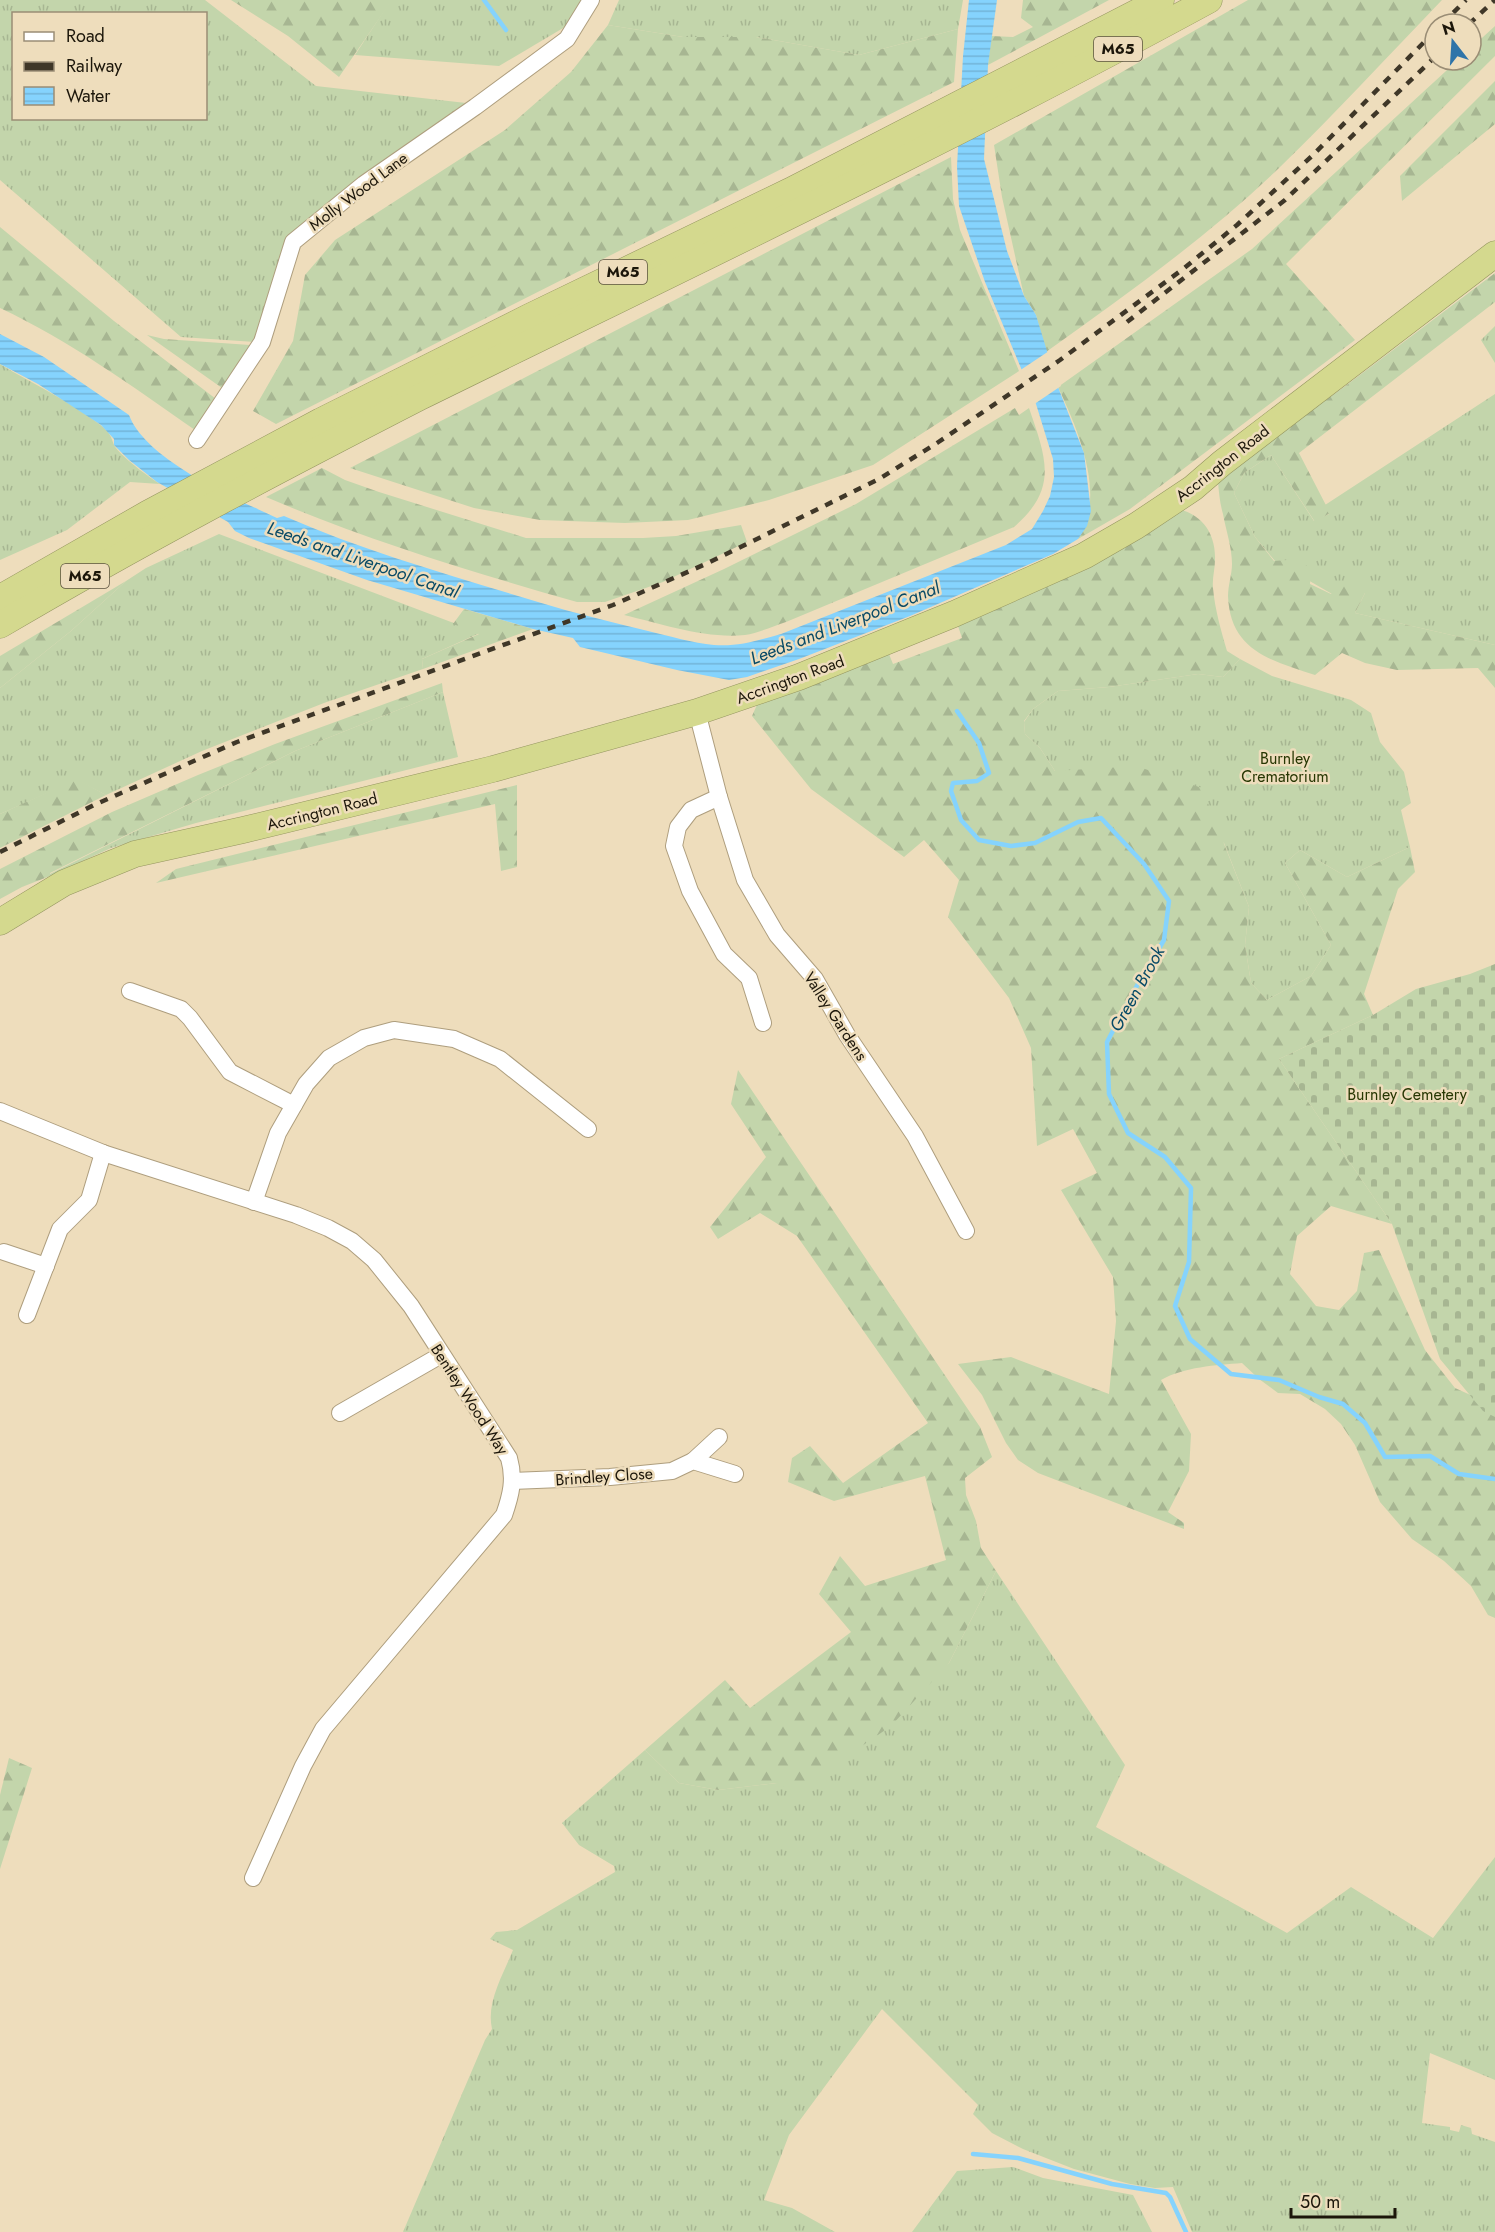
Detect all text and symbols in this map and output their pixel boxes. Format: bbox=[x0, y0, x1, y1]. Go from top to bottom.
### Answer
legend bbox=[12, 12, 207, 120]
north arrow bbox=[1423, 12, 1483, 72]
text: N bbox=[1439, 15, 1458, 41]
text: Road bbox=[66, 23, 105, 49]
road number: M65 bbox=[1094, 37, 1142, 61]
text: Railway bbox=[66, 53, 122, 79]
text: Water bbox=[66, 83, 111, 109]
street label: Molly Wood Lane bbox=[304, 147, 412, 236]
road number: M65 bbox=[599, 260, 647, 284]
street label: Accrington Road bbox=[1171, 419, 1274, 507]
water label: Leeds and Liverpool Canal bbox=[264, 515, 463, 605]
road number: M65 bbox=[61, 564, 109, 588]
water label: Leeds and Liverpool Canal bbox=[746, 574, 944, 671]
street label: Accrington Road bbox=[733, 649, 847, 710]
park label: Burnley Crematorium bbox=[1241, 747, 1329, 788]
street label: Accrington Road bbox=[264, 787, 380, 836]
water label: Green Brook bbox=[1103, 940, 1172, 1036]
street label: Valley Gardens bbox=[798, 967, 873, 1065]
park label: Burnley Cemetery bbox=[1347, 1083, 1468, 1106]
street label: Bentley Wood Way bbox=[425, 1339, 515, 1460]
street label: Brindley Close bbox=[555, 1462, 654, 1491]
scale bar bbox=[1291, 2181, 1394, 2219]
text: 50 m bbox=[1300, 2189, 1340, 2215]

